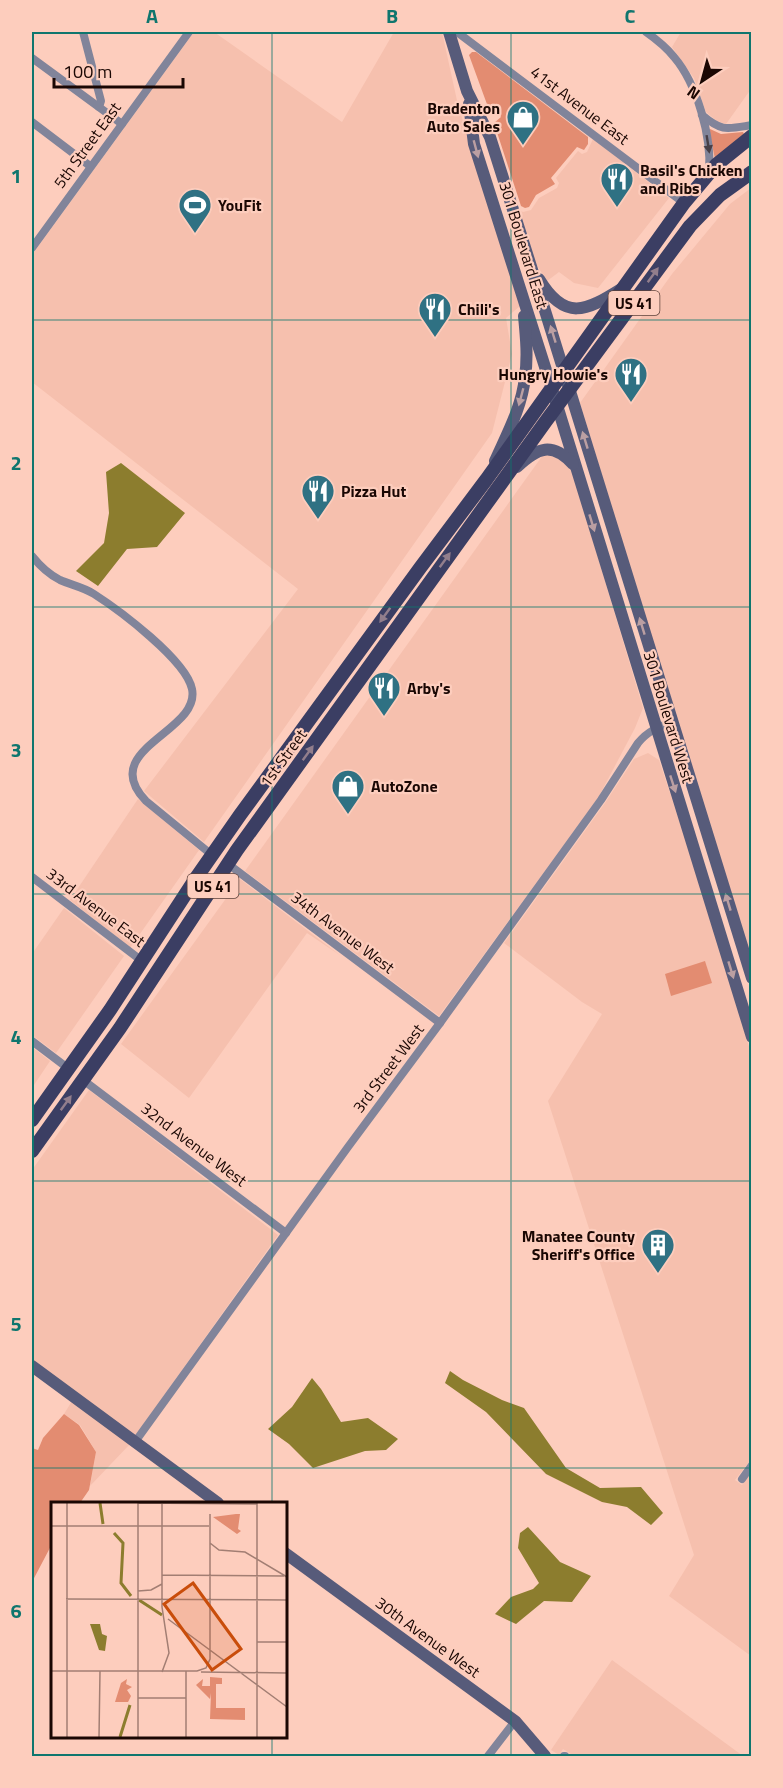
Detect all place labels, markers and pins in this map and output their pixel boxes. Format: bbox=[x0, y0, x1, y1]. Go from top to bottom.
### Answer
place label: Bradenton Auto Sales bbox=[427, 96, 500, 138]
shop icon: Bradenton Auto Sales bbox=[505, 99, 541, 146]
place label: Basil's Chicken and Ribs bbox=[640, 158, 743, 200]
restaurant icon: Basil's Chicken and Ribs bbox=[599, 161, 635, 208]
sports icon: YouFit bbox=[177, 187, 213, 234]
place label: YouFit bbox=[218, 193, 262, 217]
restaurant icon: Chili's bbox=[417, 291, 453, 338]
place label: Chili's bbox=[458, 297, 500, 321]
restaurant icon: Hungry Howie's bbox=[613, 356, 649, 403]
place label: Hungry Howie's bbox=[498, 362, 608, 386]
restaurant icon: Pizza Hut bbox=[300, 473, 336, 520]
place label: Pizza Hut bbox=[341, 479, 406, 503]
restaurant icon: Arby's bbox=[366, 670, 402, 717]
place label: Arby's bbox=[407, 676, 451, 700]
shop icon: AutoZone bbox=[330, 768, 366, 815]
place label: AutoZone bbox=[371, 774, 438, 798]
place label: Manatee County Sheriff's Office bbox=[522, 1224, 635, 1266]
building icon: Manatee County Sheriff's Office bbox=[640, 1227, 676, 1274]

